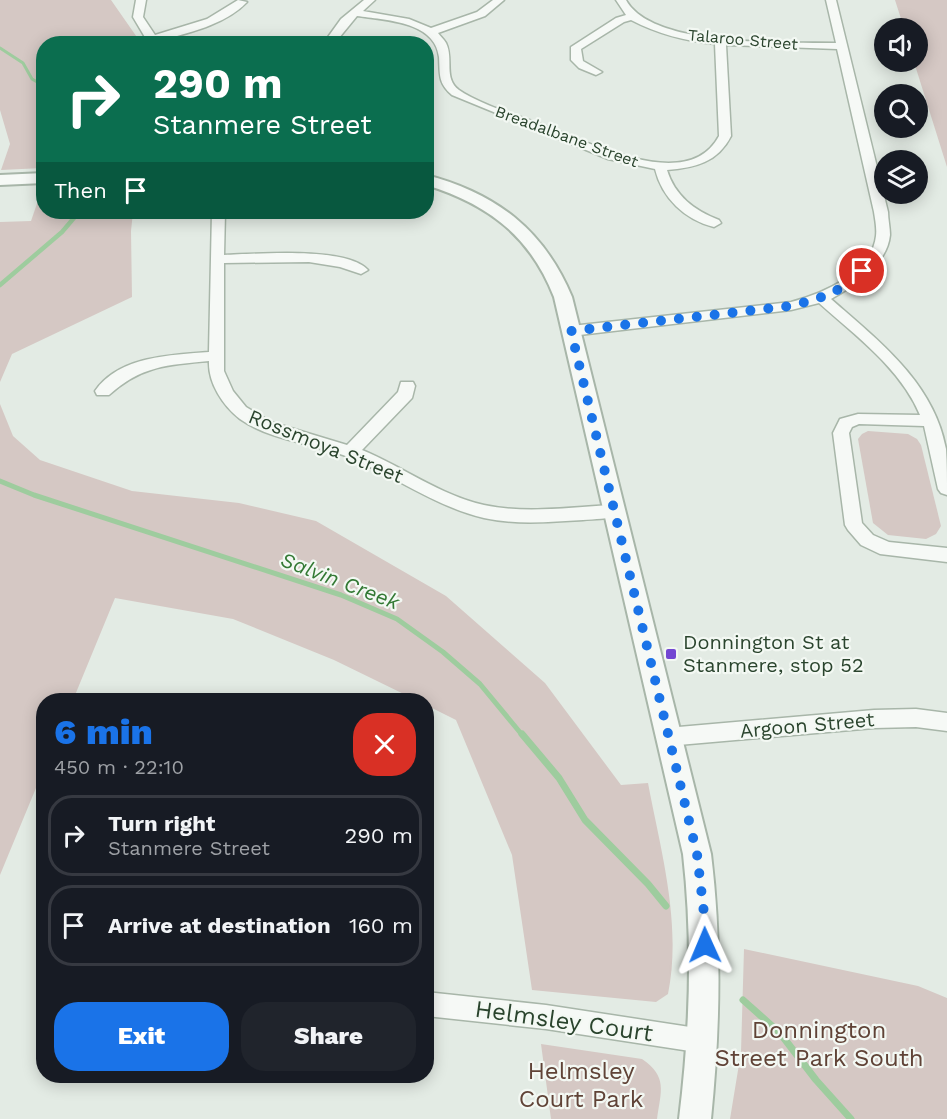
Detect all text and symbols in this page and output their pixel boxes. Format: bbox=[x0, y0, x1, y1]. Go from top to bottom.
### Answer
map controls bbox=[874, 18, 928, 204]
button: sound bbox=[874, 18, 928, 72]
street label: Talaroo Street bbox=[687, 25, 799, 54]
text: 290 m bbox=[153, 59, 283, 108]
icon: right bbox=[54, 60, 132, 138]
button: search bbox=[874, 84, 928, 138]
street label: Breadalbane Street bbox=[493, 102, 641, 171]
text: Stanmere Street bbox=[153, 109, 372, 141]
button: layers bbox=[874, 150, 928, 204]
icon: arrive bbox=[119, 174, 152, 207]
text: Then bbox=[54, 178, 107, 203]
pin bbox=[836, 245, 887, 296]
icon: arrive bbox=[845, 254, 878, 287]
street label: Rossmoya Street bbox=[245, 404, 407, 488]
water label: Salvin Creek bbox=[277, 546, 404, 615]
place label: Donnington St at Stanmere, stop 52 bbox=[683, 630, 864, 677]
marker: Donnington St at Stanmere, stop 52 bbox=[664, 647, 678, 661]
street label: Argoon Street bbox=[739, 707, 876, 743]
text: 6 min bbox=[54, 711, 153, 753]
button: close bbox=[353, 713, 416, 776]
text: 450 m · 22:10 bbox=[54, 755, 184, 779]
text: Turn right bbox=[108, 811, 215, 836]
icon: right bbox=[57, 819, 90, 852]
text: 290 m bbox=[344, 823, 413, 848]
text: Stanmere Street bbox=[108, 836, 270, 860]
icon: arrive bbox=[57, 909, 90, 942]
text: Arrive at destination bbox=[108, 913, 331, 938]
text: 160 m bbox=[349, 913, 413, 938]
position arrow bbox=[673, 913, 737, 977]
street label: Helmsley Court bbox=[473, 995, 655, 1047]
button: Exit bbox=[54, 1002, 229, 1071]
button: Share bbox=[241, 1002, 416, 1071]
park label: Donnington Street Park South bbox=[714, 1016, 924, 1072]
park label: Helmsley Court Park bbox=[519, 1057, 644, 1113]

